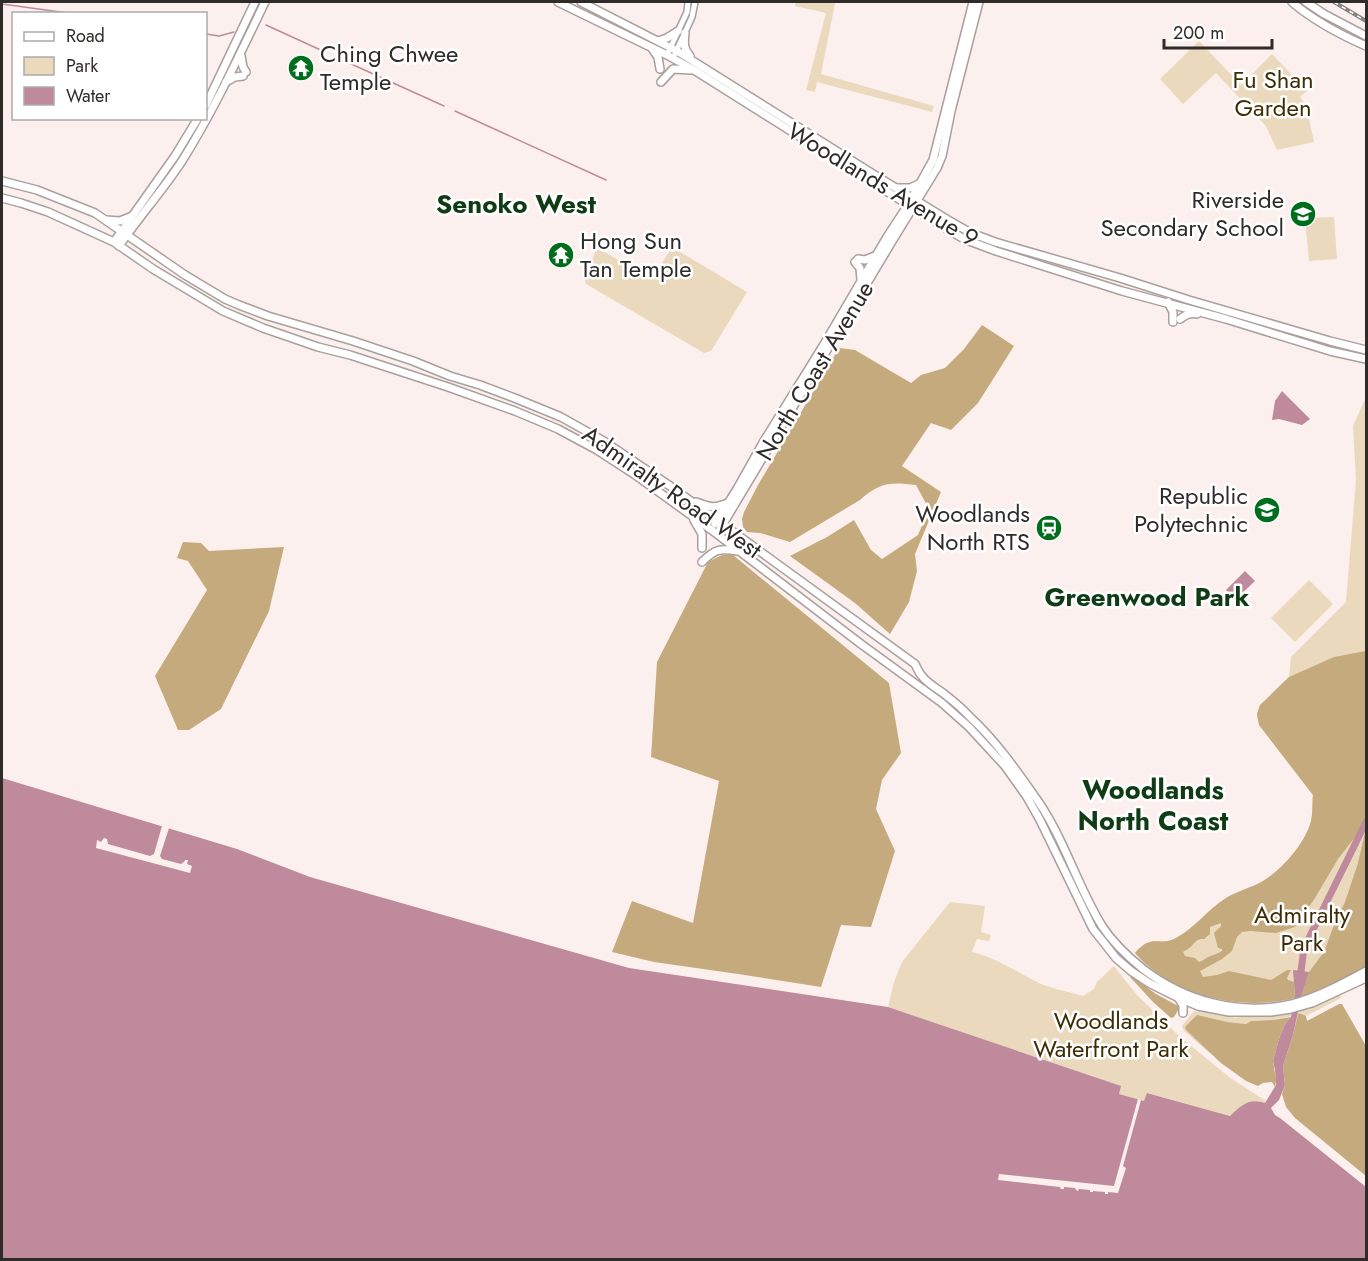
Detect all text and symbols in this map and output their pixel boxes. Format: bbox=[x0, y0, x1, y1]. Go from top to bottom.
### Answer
legend bbox=[12, 12, 207, 120]
scale bar bbox=[1164, 12, 1272, 50]
text: 200 m bbox=[1173, 20, 1224, 46]
text: Road bbox=[66, 23, 105, 49]
place label: Ching Chwee Temple bbox=[320, 36, 458, 99]
text: Park bbox=[66, 53, 98, 79]
temple icon: Ching Chwee Temple bbox=[286, 53, 316, 83]
park label: Fu Shan Garden bbox=[1232, 62, 1314, 125]
text: Water bbox=[66, 83, 111, 109]
street label: Woodlands Avenue 9 bbox=[781, 114, 986, 256]
place label: Riverside Secondary School bbox=[1100, 182, 1284, 245]
district label: Senoko West bbox=[436, 185, 597, 223]
school or university icon: Riverside Secondary School bbox=[1288, 199, 1318, 229]
place label: Hong Sun Tan Temple bbox=[580, 223, 692, 286]
temple icon: Hong Sun Tan Temple bbox=[546, 240, 576, 270]
street label: North Coast Avenue bbox=[747, 274, 882, 467]
street label: Admiralty Road West bbox=[575, 416, 769, 567]
place label: Republic Polytechnic bbox=[1134, 478, 1248, 541]
school or university icon: Republic Polytechnic bbox=[1252, 495, 1282, 525]
place label: Woodlands North RTS bbox=[915, 496, 1030, 559]
station icon: Woodlands North RTS bbox=[1034, 513, 1064, 543]
district label: Greenwood Park bbox=[1044, 578, 1250, 616]
district label: Woodlands North Coast bbox=[1078, 770, 1229, 840]
park label: Admiralty Park bbox=[1254, 897, 1350, 960]
park label: Woodlands Waterfront Park bbox=[1033, 1003, 1189, 1066]

